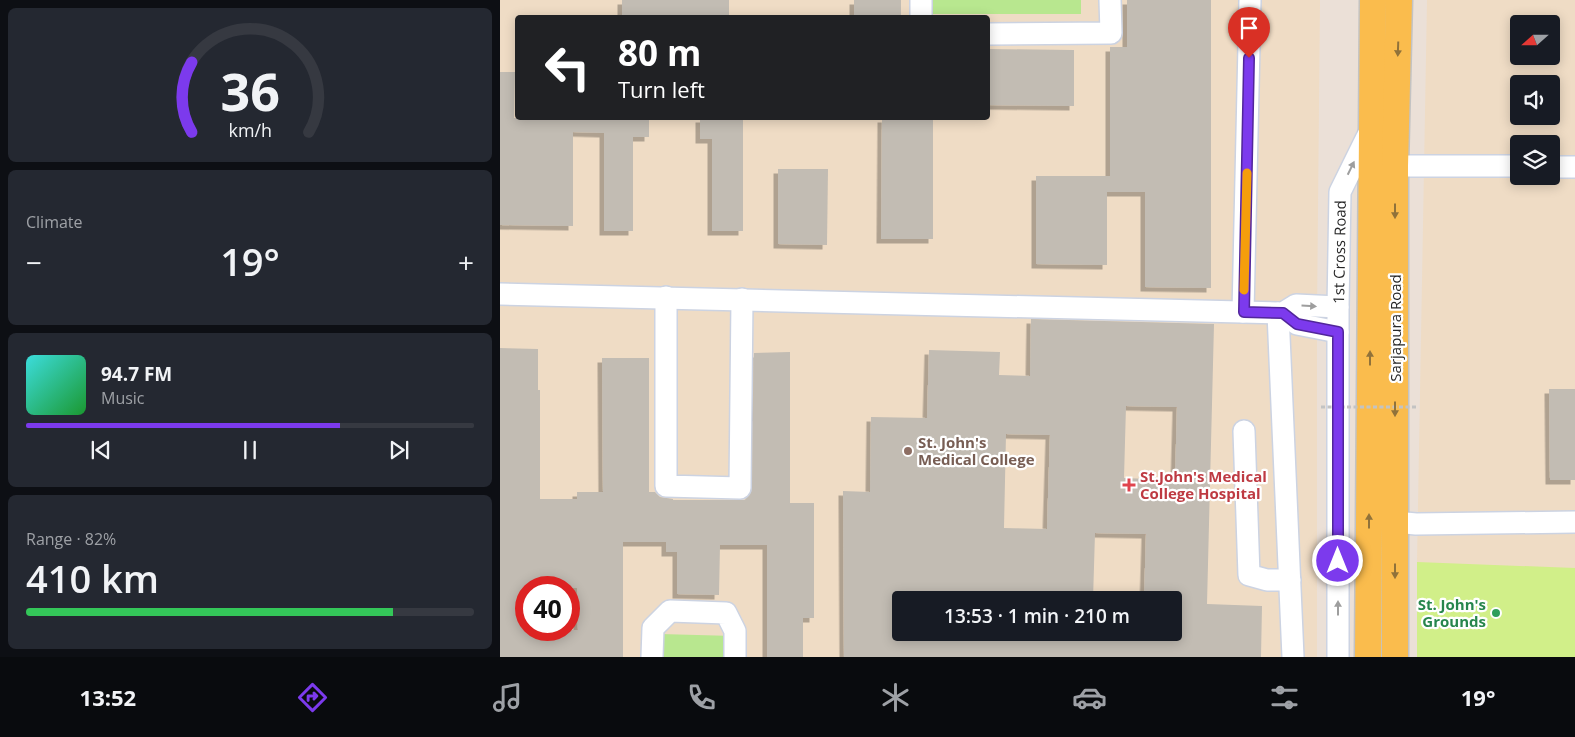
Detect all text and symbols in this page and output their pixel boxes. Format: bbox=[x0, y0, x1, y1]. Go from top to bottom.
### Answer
pin bbox=[1228, 7, 1270, 58]
icon: arrive bbox=[1235, 14, 1263, 42]
north arrow bbox=[1510, 15, 1560, 65]
map controls bbox=[1510, 15, 1560, 185]
text: 80 m bbox=[618, 29, 701, 76]
icon: left bbox=[535, 35, 600, 100]
one-way arrow bbox=[1394, 41, 1402, 57]
text: 36 bbox=[220, 55, 280, 126]
text: Turn left bbox=[618, 74, 705, 104]
button: sound bbox=[1510, 75, 1560, 125]
text: km/h bbox=[228, 118, 272, 142]
button: layers bbox=[1510, 135, 1560, 185]
one-way arrow bbox=[1347, 161, 1355, 176]
street label: 1st Cross Road bbox=[1328, 200, 1350, 304]
one-way arrow bbox=[1391, 203, 1399, 219]
text: Climate bbox=[26, 211, 83, 233]
text: 19° bbox=[220, 235, 280, 287]
text: − bbox=[26, 243, 42, 281]
text: + bbox=[458, 243, 474, 281]
street label: Sarjapura Road bbox=[1385, 274, 1405, 382]
one-way arrow bbox=[1302, 302, 1318, 310]
one-way arrow bbox=[1366, 350, 1374, 366]
text: 94.7 FM bbox=[101, 361, 172, 387]
text: Music bbox=[101, 387, 145, 409]
one-way arrow bbox=[1391, 401, 1399, 417]
place label: St. John's Medical College bbox=[918, 432, 1035, 469]
icon: previous bbox=[87, 436, 115, 464]
icon: pause bbox=[236, 436, 264, 464]
icon: next bbox=[385, 436, 413, 464]
marker: St. John's Medical College bbox=[902, 445, 914, 457]
place label: St.John's Medical College Hospital bbox=[1140, 466, 1267, 503]
marker: St.John's Medical College Hospital bbox=[1122, 478, 1136, 492]
one-way arrow bbox=[1365, 513, 1373, 529]
text: Range · 82% bbox=[26, 528, 116, 550]
position arrow bbox=[1311, 534, 1363, 586]
text: 410 km bbox=[26, 552, 159, 604]
one-way arrow bbox=[1391, 563, 1399, 579]
speed limit sign: 40 bbox=[515, 576, 580, 641]
place label: St. John's Grounds bbox=[1418, 594, 1486, 631]
one-way arrow bbox=[1334, 600, 1342, 616]
text: 13:53 · 1 min · 210 m bbox=[944, 603, 1130, 629]
marker: St. John's Grounds bbox=[1490, 607, 1502, 619]
icon: directions bbox=[295, 680, 330, 715]
icon: music bbox=[490, 680, 525, 715]
icon: phone bbox=[684, 680, 719, 715]
icon: climate bbox=[878, 680, 913, 715]
icon: car bbox=[1072, 680, 1107, 715]
icon: filters bbox=[1267, 680, 1302, 715]
text: 13:52 bbox=[80, 682, 136, 712]
text: 19° bbox=[1461, 682, 1495, 712]

